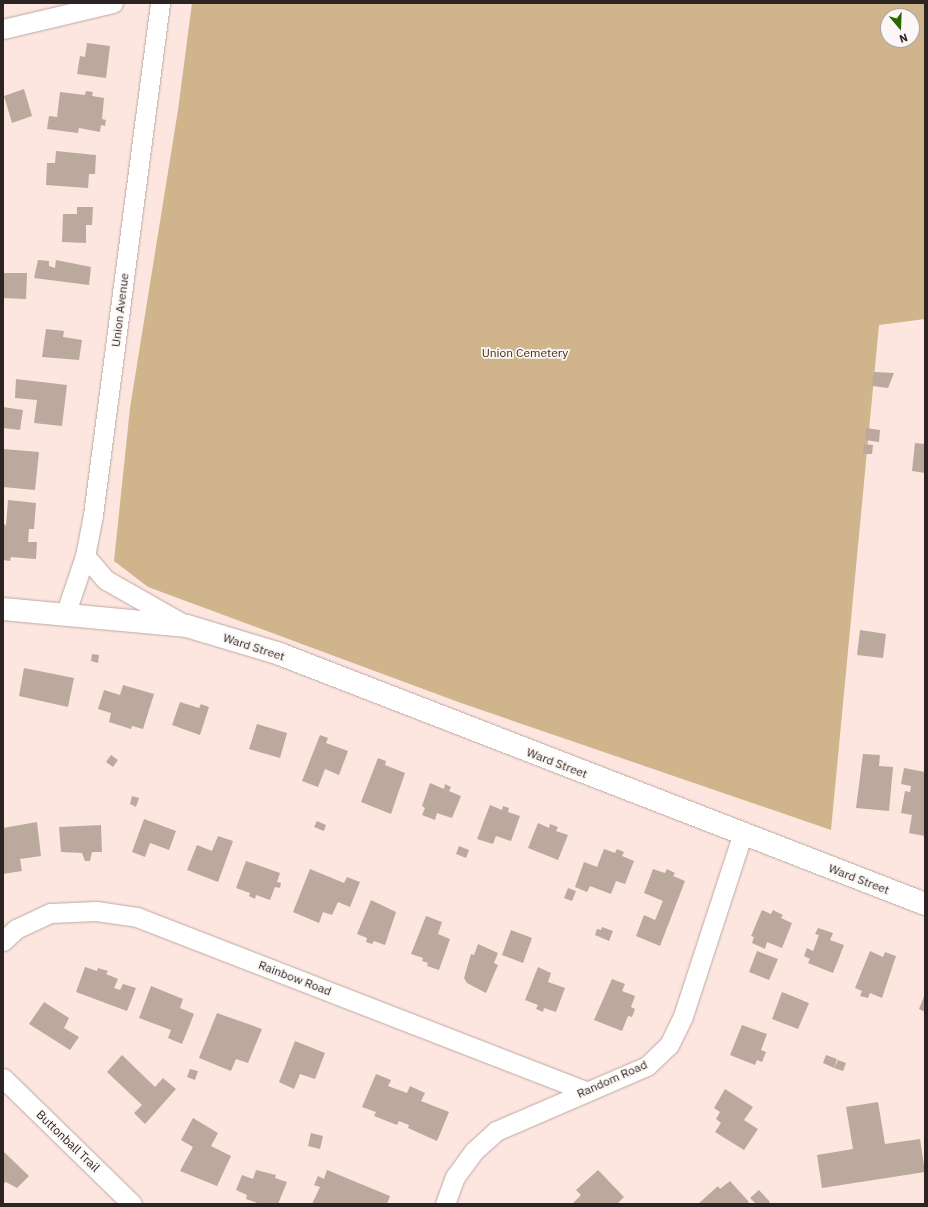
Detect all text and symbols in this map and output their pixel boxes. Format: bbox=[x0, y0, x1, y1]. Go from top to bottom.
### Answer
north arrow bbox=[880, 8, 920, 48]
text: N bbox=[898, 30, 910, 46]
street label: Union Avenue bbox=[108, 272, 132, 348]
park label: Union Cemetery bbox=[482, 346, 568, 360]
street label: Ward Street bbox=[221, 630, 287, 664]
street label: Ward Street bbox=[525, 745, 589, 781]
street label: Ward Street bbox=[827, 861, 891, 897]
street label: Rainbow Road bbox=[256, 957, 334, 999]
street label: Random Road bbox=[575, 1057, 649, 1101]
street label: Buttonball Trail bbox=[33, 1107, 103, 1175]

